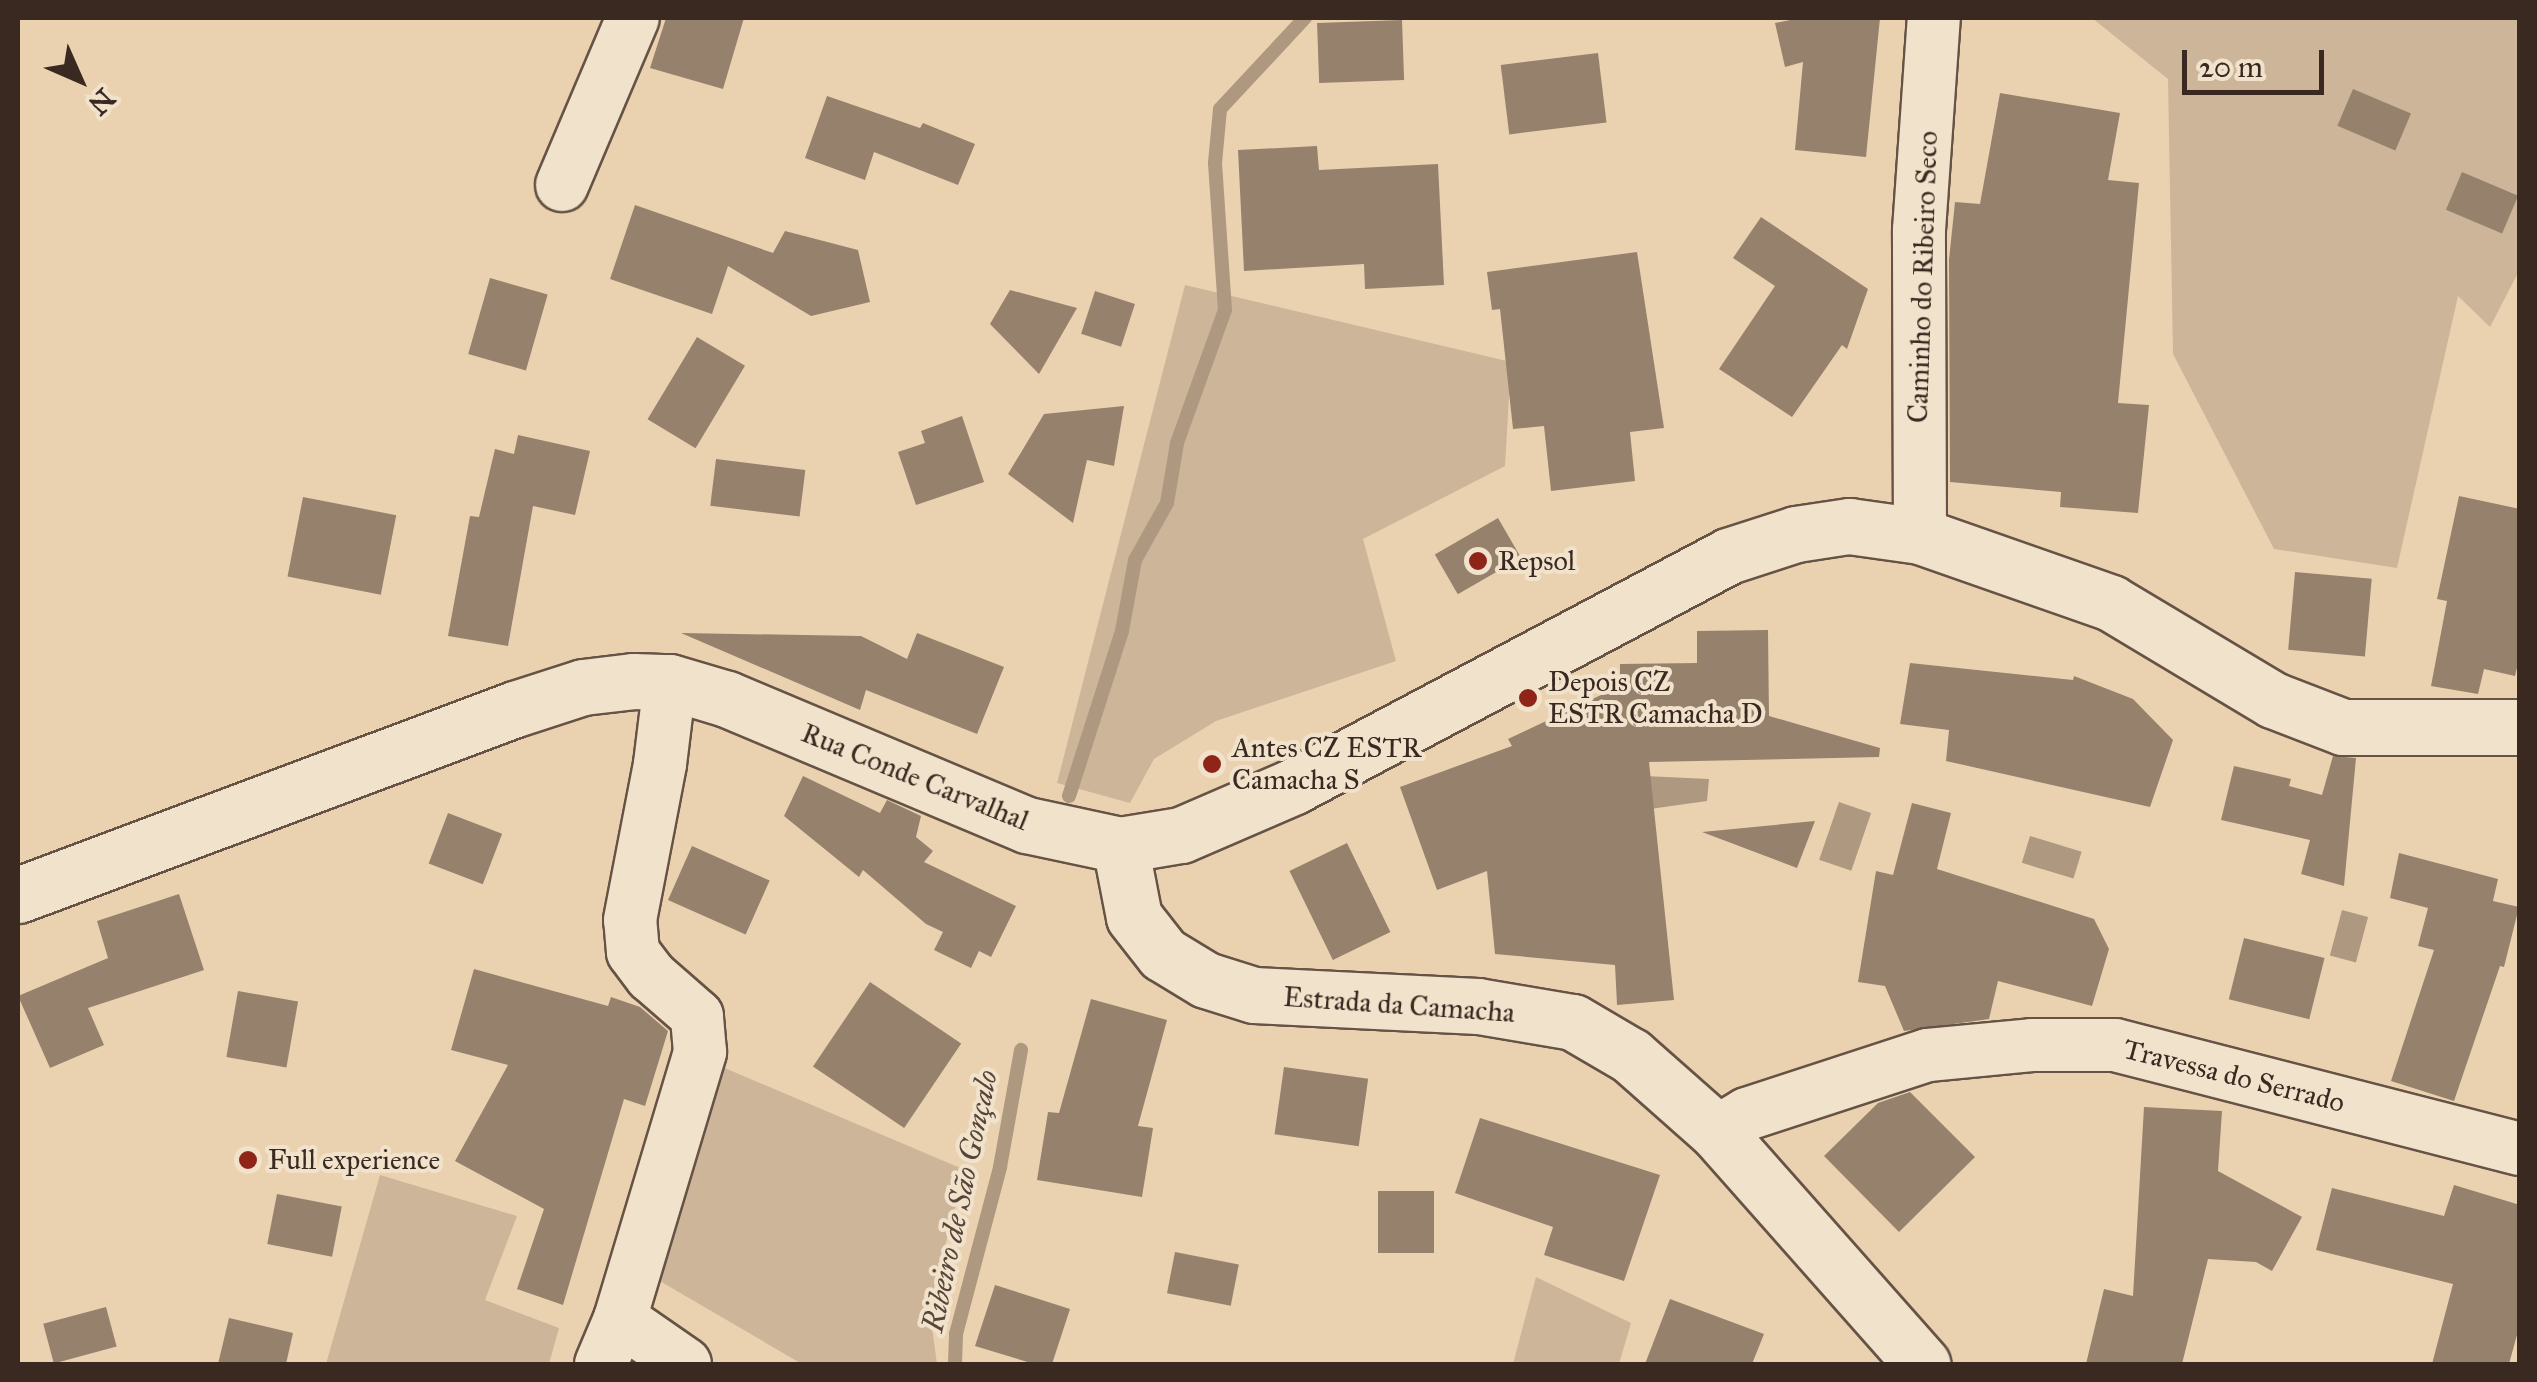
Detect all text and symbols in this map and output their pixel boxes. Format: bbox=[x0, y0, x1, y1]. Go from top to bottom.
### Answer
north arrow bbox=[30, 30, 130, 130]
scale bar bbox=[2187, 30, 2330, 92]
text: 20 m bbox=[2199, 49, 2263, 85]
text: N bbox=[81, 81, 122, 122]
street label: Caminho do Ribeiro Seco bbox=[1901, 130, 1945, 424]
place label: Repsol bbox=[1498, 544, 1575, 578]
marker: Repsol bbox=[1467, 550, 1489, 572]
place label: Depois CZ ESTR Camacha D bbox=[1548, 665, 1763, 731]
marker: Depois CZ ESTR Camacha D bbox=[1517, 687, 1539, 709]
street label: Rua Conde Carvalhal bbox=[797, 716, 1033, 838]
place label: Antes CZ ESTR Camacha S bbox=[1232, 731, 1421, 797]
marker: Antes CZ ESTR Camacha S bbox=[1201, 753, 1223, 775]
street label: Estrada da Camacha bbox=[1282, 980, 1516, 1030]
street label: Travessa do Serrado bbox=[2120, 1032, 2348, 1120]
water label: Ribeiro de São Gonçalo bbox=[915, 1067, 1005, 1335]
place label: Full experience bbox=[268, 1143, 440, 1177]
marker: Full experience bbox=[237, 1149, 259, 1171]

